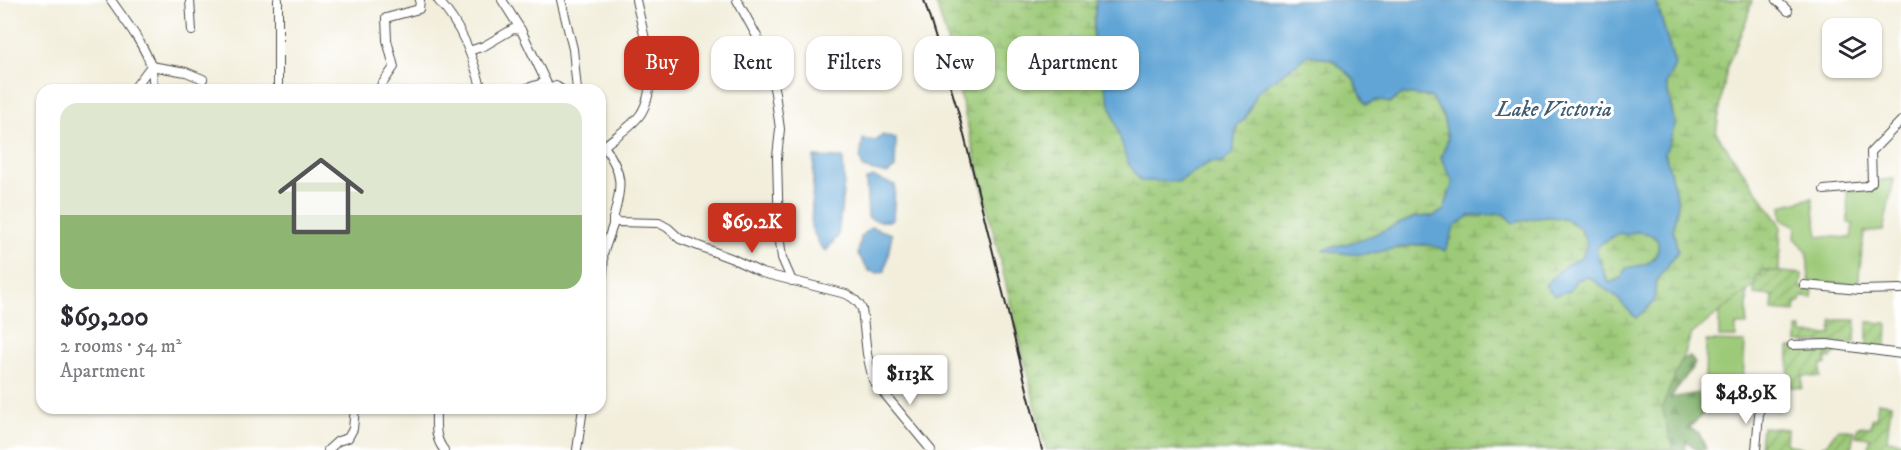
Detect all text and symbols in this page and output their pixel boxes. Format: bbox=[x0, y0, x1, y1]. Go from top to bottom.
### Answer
map controls bbox=[1822, 18, 1882, 78]
button: layers bbox=[1822, 18, 1882, 78]
chip: Buy bbox=[624, 36, 699, 90]
chip: Rent bbox=[711, 36, 794, 90]
chip: Filters bbox=[806, 36, 902, 90]
chip: New bbox=[914, 36, 995, 90]
chip: Apartment bbox=[1007, 36, 1139, 90]
water label: Lake Victoria bbox=[1494, 96, 1612, 123]
icon: home bbox=[267, 142, 375, 250]
pin: $69.2K bbox=[703, 203, 801, 254]
text: $69.2K bbox=[722, 210, 782, 235]
text: $69,200 bbox=[60, 301, 148, 334]
text: 2 rooms · 54 m² bbox=[60, 334, 182, 359]
pin: $113K bbox=[868, 355, 952, 406]
text: Apartment bbox=[60, 359, 145, 384]
text: $113K bbox=[886, 362, 934, 387]
pin: $48.9K bbox=[1697, 374, 1795, 425]
text: $48.9K bbox=[1715, 381, 1777, 406]

